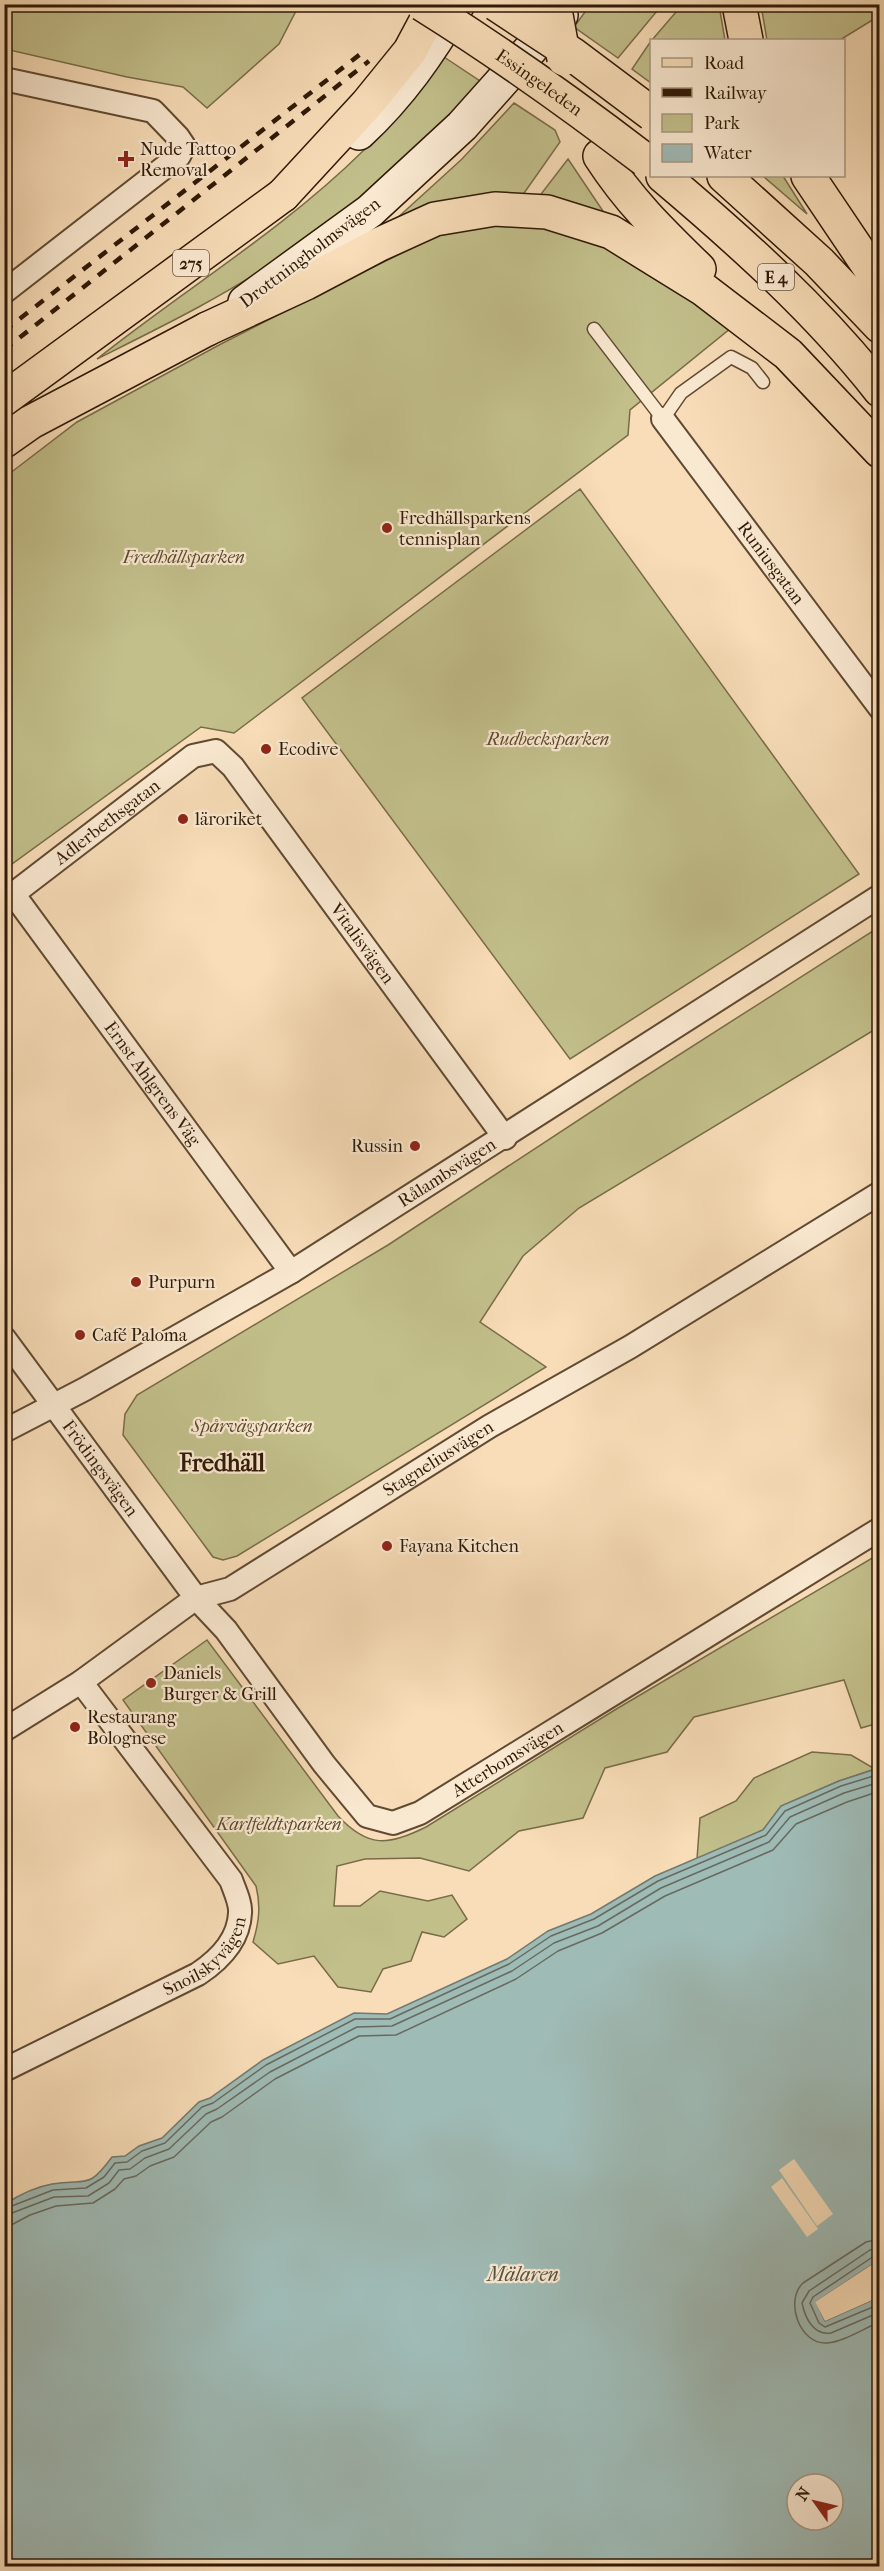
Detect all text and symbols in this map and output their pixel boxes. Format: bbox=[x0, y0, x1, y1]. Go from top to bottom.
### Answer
legend bbox=[650, 39, 845, 177]
street label: Essingeleden bbox=[492, 45, 587, 121]
text: Road bbox=[704, 53, 744, 74]
text: Railway bbox=[704, 83, 768, 104]
text: Park bbox=[704, 113, 741, 134]
place label: Nude Tattoo Removal bbox=[140, 139, 236, 181]
text: Water bbox=[703, 143, 752, 164]
marker: Nude Tattoo Removal bbox=[117, 150, 135, 168]
street label: Drottningholmsvägen bbox=[235, 193, 385, 313]
road number: 275 bbox=[173, 250, 209, 276]
road number: E 4 bbox=[758, 264, 794, 290]
place label: Fredhällsparkens tennisplan bbox=[399, 508, 531, 550]
street label: Runiusgatan bbox=[733, 517, 809, 609]
marker: Fredhällsparkens tennisplan bbox=[380, 521, 394, 535]
park label: Fredhällsparken bbox=[122, 547, 245, 568]
park label: Rudbecksparken bbox=[486, 729, 609, 750]
place label: Ecodive bbox=[278, 739, 339, 760]
marker: Ecodive bbox=[259, 742, 273, 756]
street label: Adlerbethsgatan bbox=[49, 774, 165, 870]
place label: läroriket bbox=[194, 809, 263, 830]
marker: läroriket bbox=[176, 812, 190, 826]
street label: Vitalisvägen bbox=[325, 898, 399, 988]
street label: Ernst Ahlgrens Väg bbox=[100, 1017, 205, 1150]
street label: Rålambsvägen bbox=[394, 1133, 500, 1212]
place label: Russin bbox=[351, 1136, 404, 1157]
marker: Russin bbox=[408, 1139, 422, 1153]
place label: Purpurn bbox=[148, 1272, 216, 1293]
marker: Purpurn bbox=[129, 1275, 143, 1289]
place label: Café Paloma bbox=[92, 1325, 188, 1346]
marker: Café Paloma bbox=[73, 1328, 87, 1342]
street label: Frödingsvägen bbox=[58, 1416, 143, 1521]
park label: Spårvägsparken bbox=[190, 1416, 313, 1437]
street label: Stagneliusvägen bbox=[379, 1416, 498, 1501]
district label: Fredhäll bbox=[178, 1449, 265, 1477]
place label: Fayana Kitchen bbox=[399, 1536, 519, 1557]
marker: Fayana Kitchen bbox=[380, 1539, 394, 1553]
place label: Daniels Burger & Grill bbox=[163, 1663, 277, 1705]
marker: Daniels Burger & Grill bbox=[144, 1676, 158, 1690]
place label: Restaurang Bolognese bbox=[87, 1707, 177, 1749]
street label: Atterbomsvägen bbox=[447, 1716, 568, 1802]
marker: Restaurang Bolognese bbox=[68, 1720, 82, 1734]
park label: Karlfeldtsparken bbox=[214, 1814, 342, 1835]
street label: Snoilskyvägen bbox=[159, 1914, 250, 2000]
water label: Mälaren bbox=[485, 2263, 559, 2286]
north arrow bbox=[785, 2472, 845, 2532]
text: N bbox=[792, 2483, 815, 2504]

